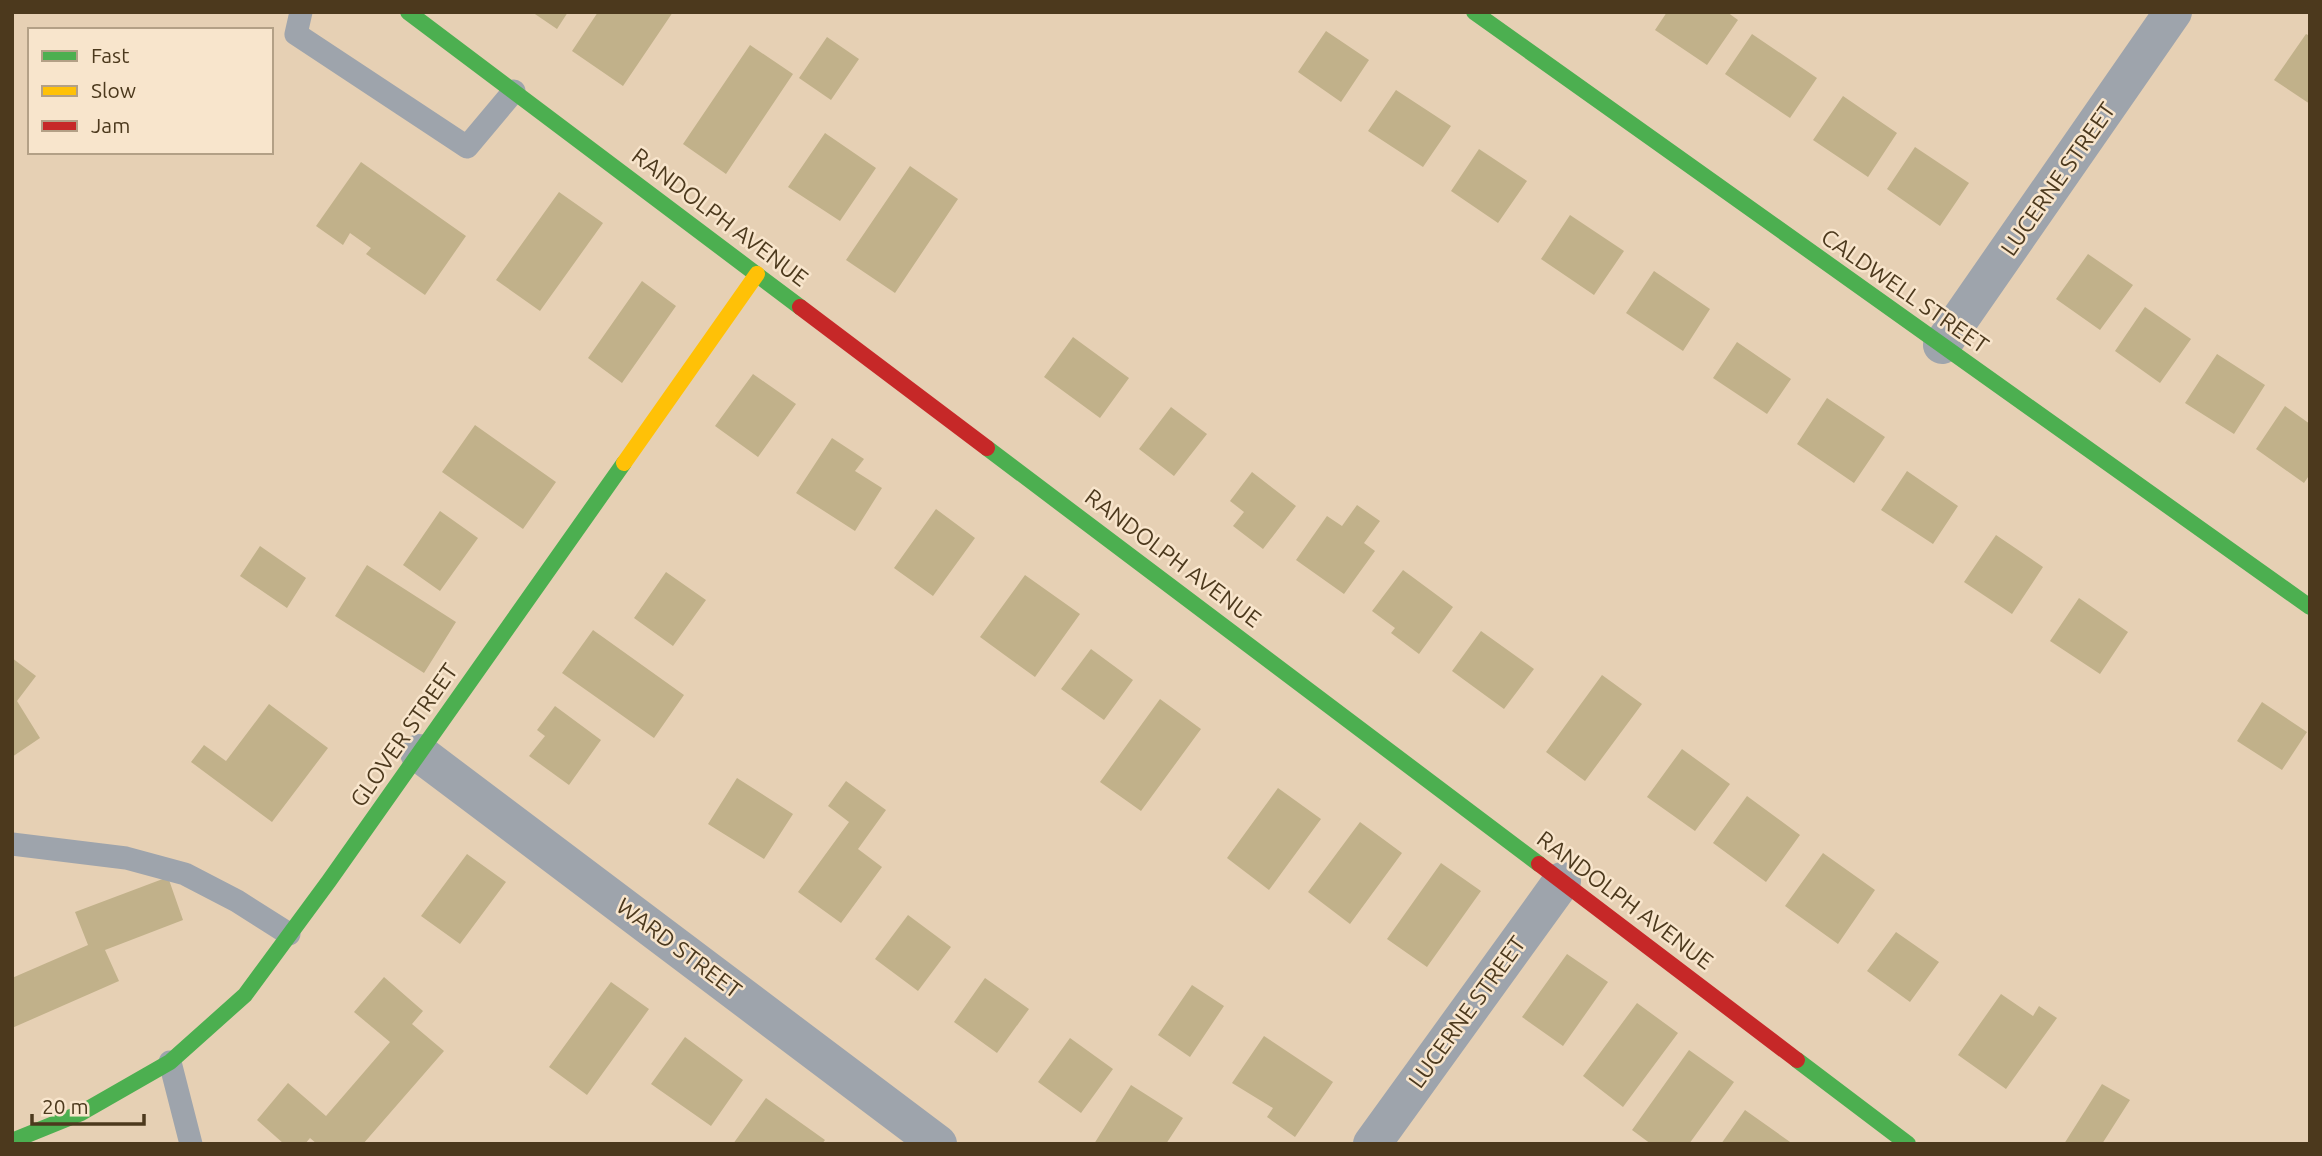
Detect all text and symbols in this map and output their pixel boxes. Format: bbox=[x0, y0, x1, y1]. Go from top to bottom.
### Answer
legend bbox=[28, 28, 273, 154]
text: Fast bbox=[91, 43, 129, 67]
text: Slow bbox=[91, 78, 136, 102]
street label: LUCERNE STREET bbox=[1995, 97, 2120, 260]
text: Jam bbox=[91, 113, 130, 137]
street label: RANDOLPH AVENUE bbox=[628, 142, 813, 291]
street label: CALDWELL STREET bbox=[1817, 224, 1994, 358]
street label: RANDOLPH AVENUE bbox=[1081, 483, 1266, 632]
street label: GLOVER STREET bbox=[345, 658, 462, 811]
street label: RANDOLPH AVENUE bbox=[1533, 825, 1718, 974]
street label: WARD STREET bbox=[612, 893, 747, 1003]
street label: LUCERNE STREET bbox=[1403, 931, 1530, 1092]
scale bar bbox=[32, 1082, 144, 1126]
text: 20 m bbox=[42, 1094, 89, 1118]

